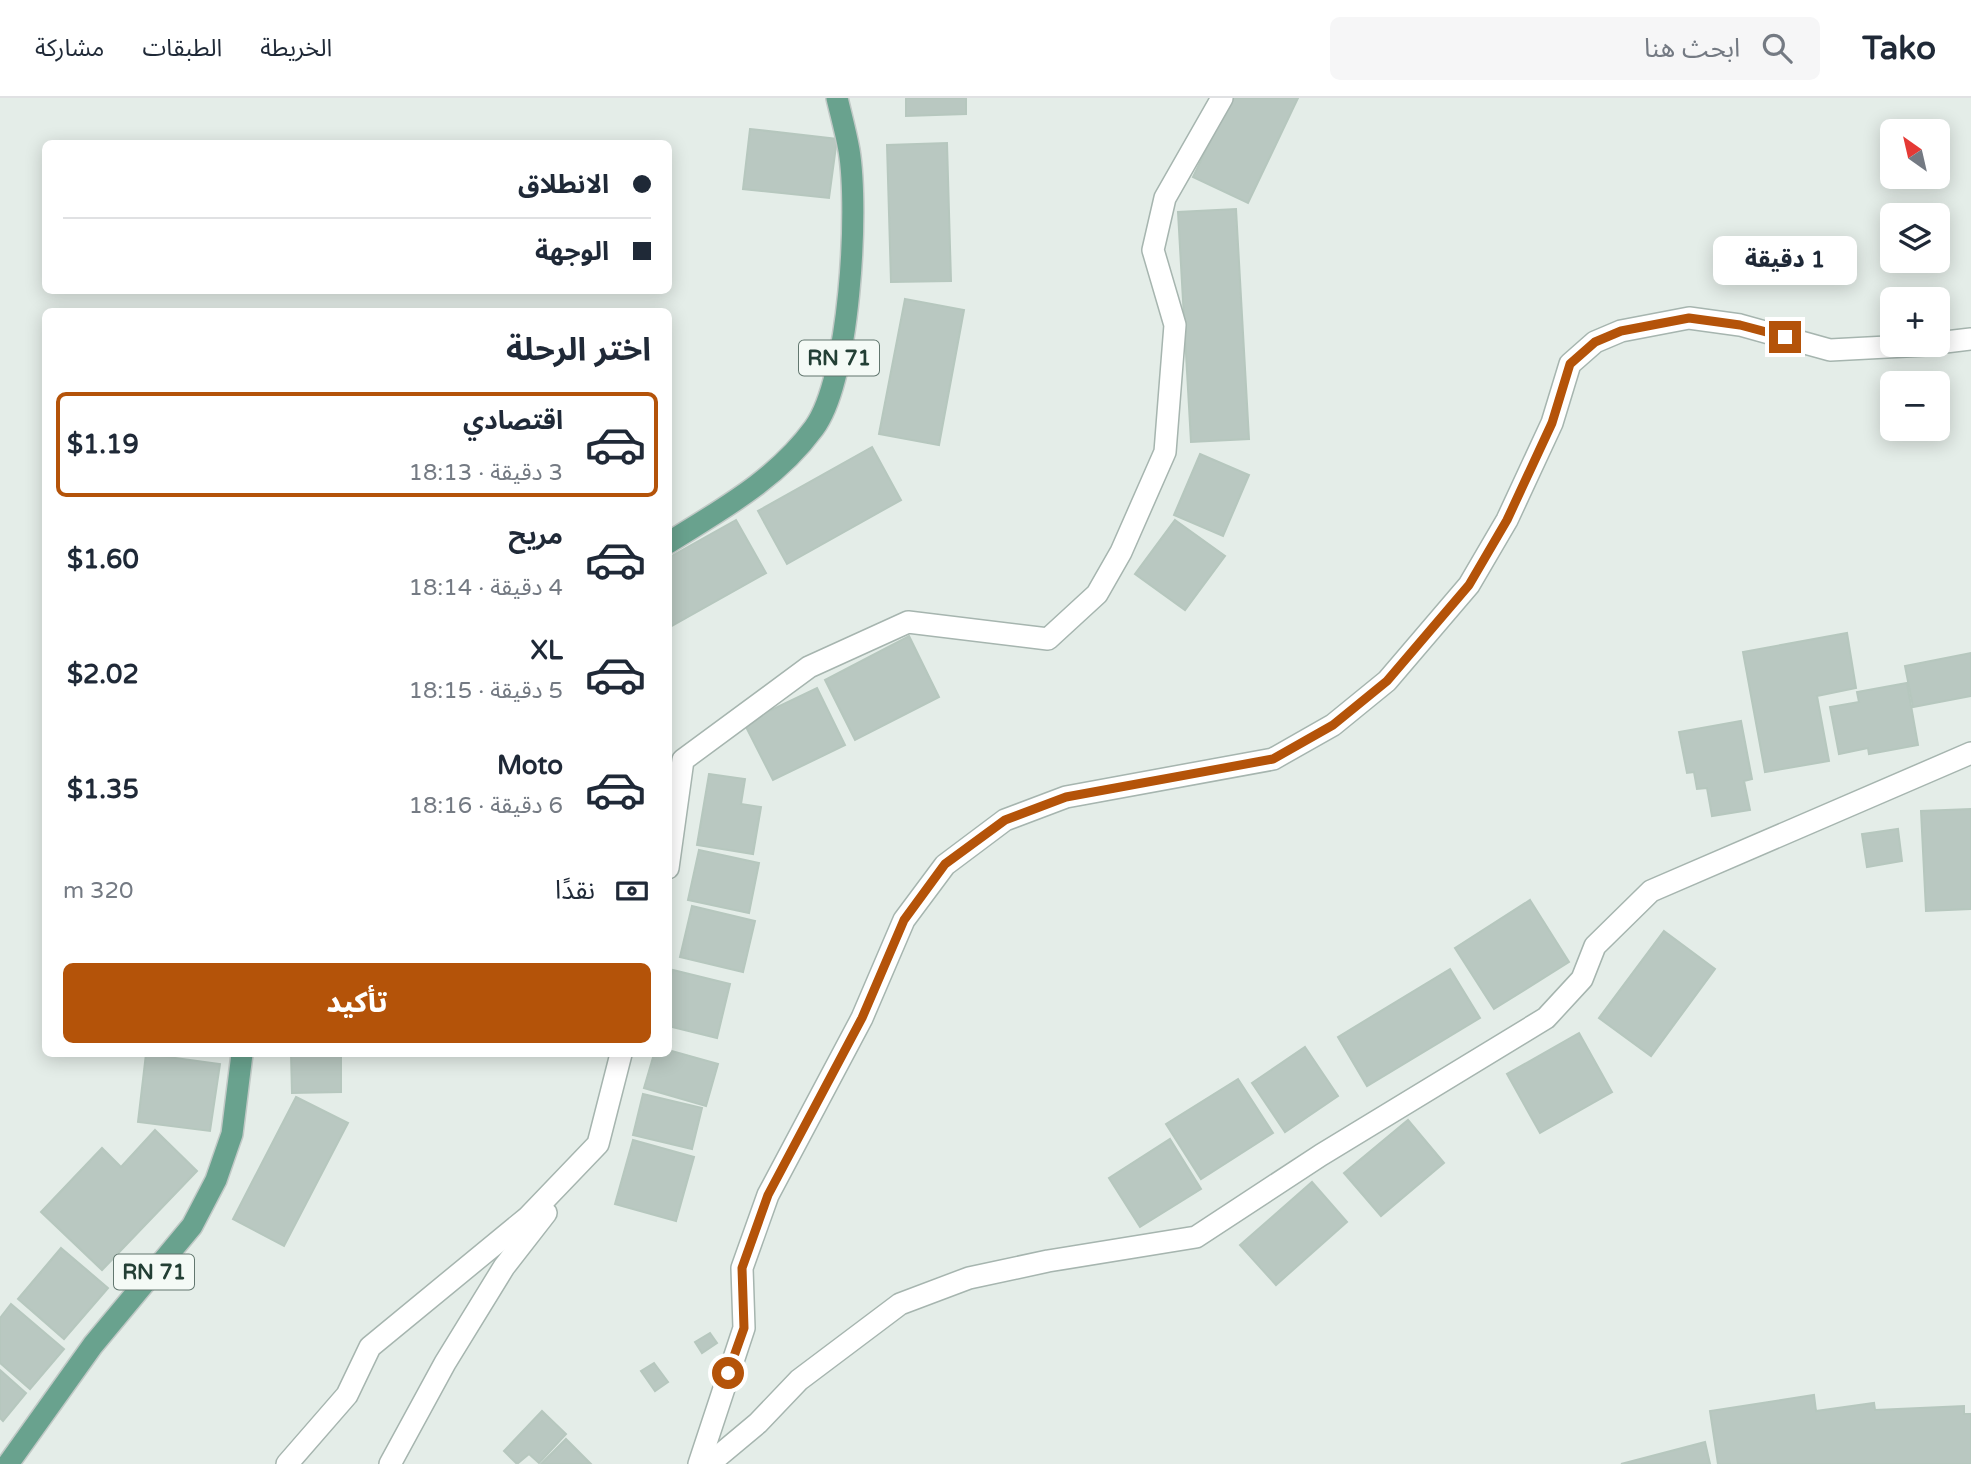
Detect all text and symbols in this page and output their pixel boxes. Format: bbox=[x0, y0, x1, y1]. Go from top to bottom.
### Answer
search box bbox=[1330, 17, 1820, 80]
icon: search bbox=[1758, 29, 1796, 67]
text: Tako bbox=[1862, 29, 1936, 68]
text: ابحث هنا bbox=[1644, 33, 1740, 64]
text: مشاركة bbox=[35, 34, 104, 63]
text: الطبقات bbox=[142, 34, 222, 63]
text: الخريطة bbox=[260, 34, 332, 63]
north arrow bbox=[1880, 119, 1950, 189]
map controls bbox=[1880, 119, 1950, 441]
text: الانطلاق bbox=[518, 169, 609, 200]
button: layers bbox=[1880, 203, 1950, 273]
text: الوجهة bbox=[535, 236, 609, 267]
callout: 1 دقيقة bbox=[1713, 236, 1857, 285]
text: 1 دقيقة bbox=[1745, 246, 1825, 274]
button: + bbox=[1880, 287, 1950, 357]
route end bbox=[1769, 321, 1801, 353]
text: اختر الرحلة bbox=[506, 331, 651, 369]
road number: RN 71 bbox=[799, 341, 879, 376]
button: − bbox=[1880, 371, 1950, 441]
text: اقتصادي bbox=[463, 405, 563, 436]
icon: car bbox=[584, 413, 647, 476]
text: $1.19 bbox=[67, 429, 139, 460]
text: 3 دقيقة · 18:13 bbox=[408, 459, 563, 487]
text: مريح bbox=[508, 520, 563, 551]
icon: car bbox=[584, 528, 647, 591]
text: $1.60 bbox=[67, 544, 139, 575]
text: 4 دقيقة · 18:14 bbox=[408, 574, 563, 602]
text: XL bbox=[531, 635, 563, 666]
icon: car bbox=[584, 643, 647, 706]
text: $2.02 bbox=[67, 659, 139, 690]
text: 5 دقيقة · 18:15 bbox=[408, 677, 563, 705]
text: Moto bbox=[497, 750, 563, 781]
icon: car bbox=[584, 758, 647, 821]
text: $1.35 bbox=[67, 774, 139, 805]
text: 6 دقيقة · 18:16 bbox=[408, 792, 563, 820]
icon: cash bbox=[613, 872, 651, 910]
text: نقدًا bbox=[555, 875, 595, 906]
text: 320 m bbox=[63, 877, 133, 905]
button: تأكيد bbox=[63, 963, 651, 1043]
road number: RN 71 bbox=[114, 1254, 194, 1290]
route start bbox=[712, 1357, 744, 1389]

